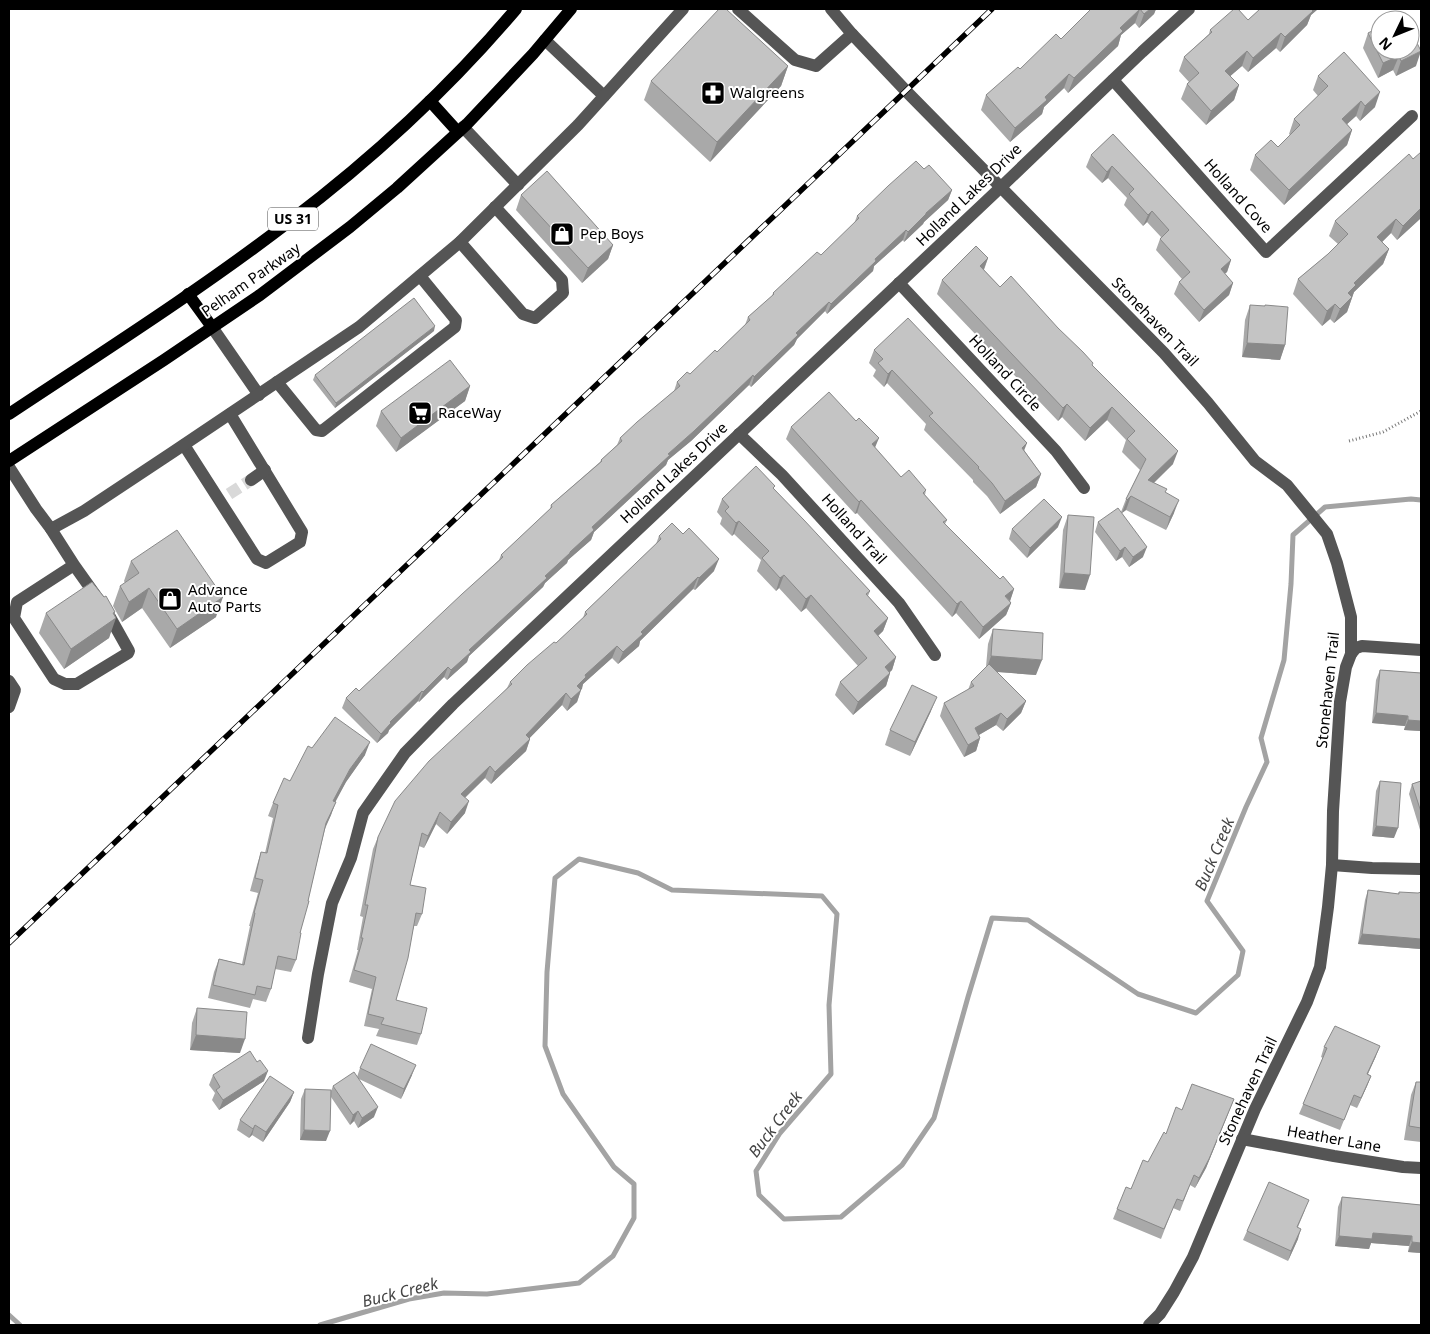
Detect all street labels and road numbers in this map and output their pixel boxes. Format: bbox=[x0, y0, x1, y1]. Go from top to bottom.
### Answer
street label: Holland Lakes Drive bbox=[911, 139, 1025, 250]
street label: Holland Cove bbox=[1200, 154, 1277, 237]
road number: US 31 bbox=[268, 208, 318, 230]
street label: Pelham Parkway bbox=[197, 237, 304, 321]
street label: Stonehaven Trail bbox=[1108, 272, 1204, 370]
street label: Holland Circle bbox=[965, 330, 1046, 415]
street label: Holland Lakes Drive bbox=[615, 417, 731, 527]
street label: Holland Trail bbox=[818, 489, 892, 568]
street label: Stonehaven Trail bbox=[1311, 631, 1343, 749]
street label: Stonehaven Trail bbox=[1213, 1033, 1281, 1148]
street label: Heather Lane bbox=[1286, 1120, 1383, 1156]

